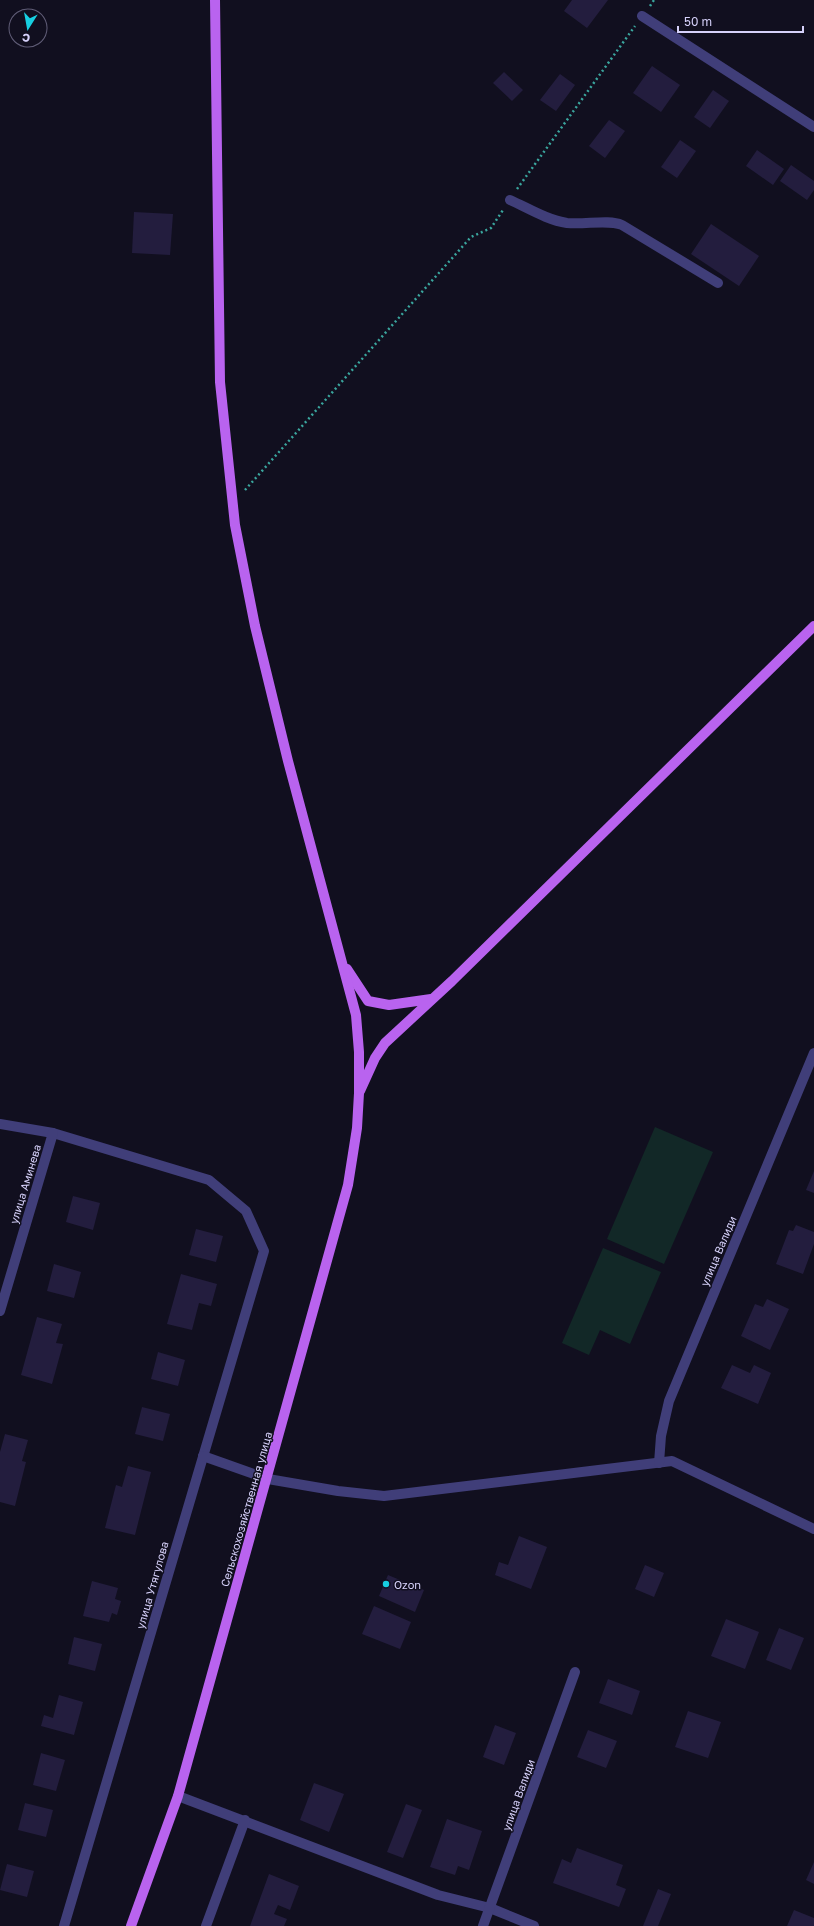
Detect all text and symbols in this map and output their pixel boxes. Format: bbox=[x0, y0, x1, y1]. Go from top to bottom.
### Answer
north arrow bbox=[8, 8, 48, 48]
scale bar bbox=[678, 8, 803, 34]
text: 50 m bbox=[684, 14, 712, 29]
text: С bbox=[21, 31, 31, 45]
street label: улица Аминева bbox=[7, 1143, 43, 1225]
street label: улица Валиди bbox=[697, 1214, 739, 1288]
street label: Сельскохозяйственная улица bbox=[218, 1430, 274, 1588]
street label: улица Утягулова bbox=[133, 1540, 171, 1630]
place label: Ozon bbox=[394, 1578, 421, 1591]
marker: Ozon bbox=[381, 1579, 391, 1589]
street label: улица Валиди bbox=[499, 1758, 537, 1832]

